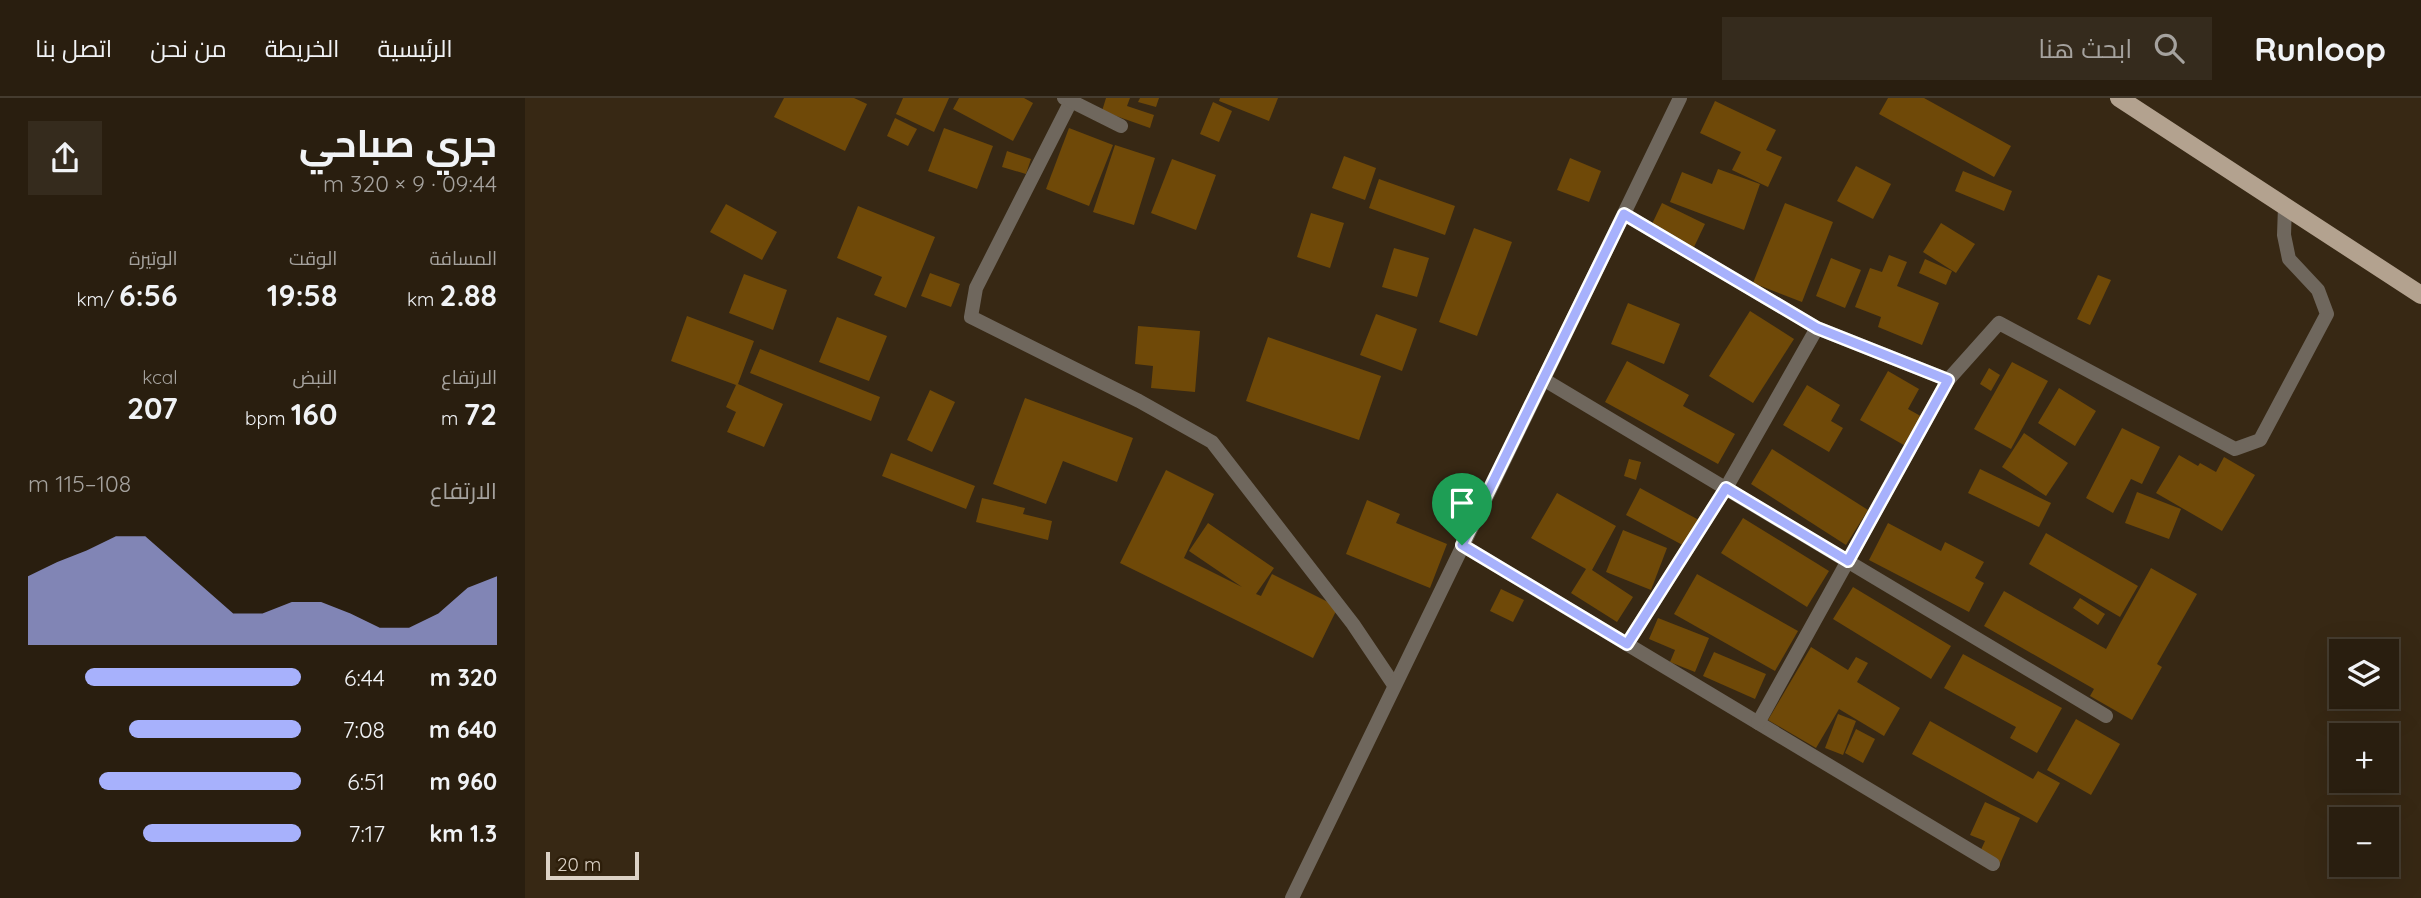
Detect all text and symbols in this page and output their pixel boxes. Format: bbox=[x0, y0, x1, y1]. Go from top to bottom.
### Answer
search box bbox=[1722, 17, 2212, 80]
text: Runloop bbox=[2254, 28, 2386, 69]
icon: search bbox=[2150, 29, 2188, 67]
text: ابحث هنا bbox=[2038, 32, 2132, 65]
text: اتصل بنا bbox=[35, 33, 112, 63]
text: من نحن bbox=[150, 33, 227, 63]
text: الخريطة bbox=[265, 33, 340, 63]
text: الرئيسية bbox=[378, 33, 453, 63]
text: جري صباحي bbox=[299, 119, 497, 167]
button: share bbox=[28, 121, 102, 195]
text: 09:44 · 9 × 320 m bbox=[323, 169, 497, 198]
text: الوتيرة bbox=[129, 246, 178, 270]
text: الوقت bbox=[289, 246, 337, 270]
text: المسافة bbox=[429, 246, 497, 270]
text: 6:56 bbox=[119, 276, 178, 314]
text: 19:58 bbox=[267, 276, 337, 314]
text: 2.88 bbox=[440, 276, 497, 314]
text: /km bbox=[76, 287, 119, 311]
text: km bbox=[407, 287, 440, 311]
text: kcal bbox=[142, 365, 178, 389]
text: النبض bbox=[293, 365, 337, 389]
text: الارتفاع bbox=[441, 365, 497, 389]
text: 207 bbox=[127, 389, 178, 427]
text: 160 bbox=[291, 395, 337, 433]
text: 72 bbox=[463, 395, 497, 433]
text: bpm bbox=[245, 406, 291, 430]
text: m bbox=[441, 406, 463, 430]
text: 108–115 m bbox=[28, 469, 131, 498]
pin bbox=[1432, 473, 1492, 545]
text: الارتفاع bbox=[430, 476, 497, 505]
icon: arrive bbox=[1443, 484, 1481, 522]
map controls bbox=[2329, 639, 2399, 877]
button: layers bbox=[2329, 639, 2399, 709]
text: 6:44 bbox=[344, 663, 385, 692]
text: 320 m bbox=[430, 663, 497, 692]
text: 7:08 bbox=[343, 715, 385, 744]
text: 640 m bbox=[429, 715, 497, 744]
button: + bbox=[2329, 723, 2399, 793]
text: 6:51 bbox=[347, 767, 385, 796]
text: 960 m bbox=[429, 767, 497, 796]
button: − bbox=[2329, 807, 2399, 877]
text: 7:17 bbox=[349, 819, 385, 848]
text: 1.3 km bbox=[429, 819, 497, 848]
scale bar bbox=[546, 849, 639, 881]
text: 20 m bbox=[557, 852, 601, 876]

